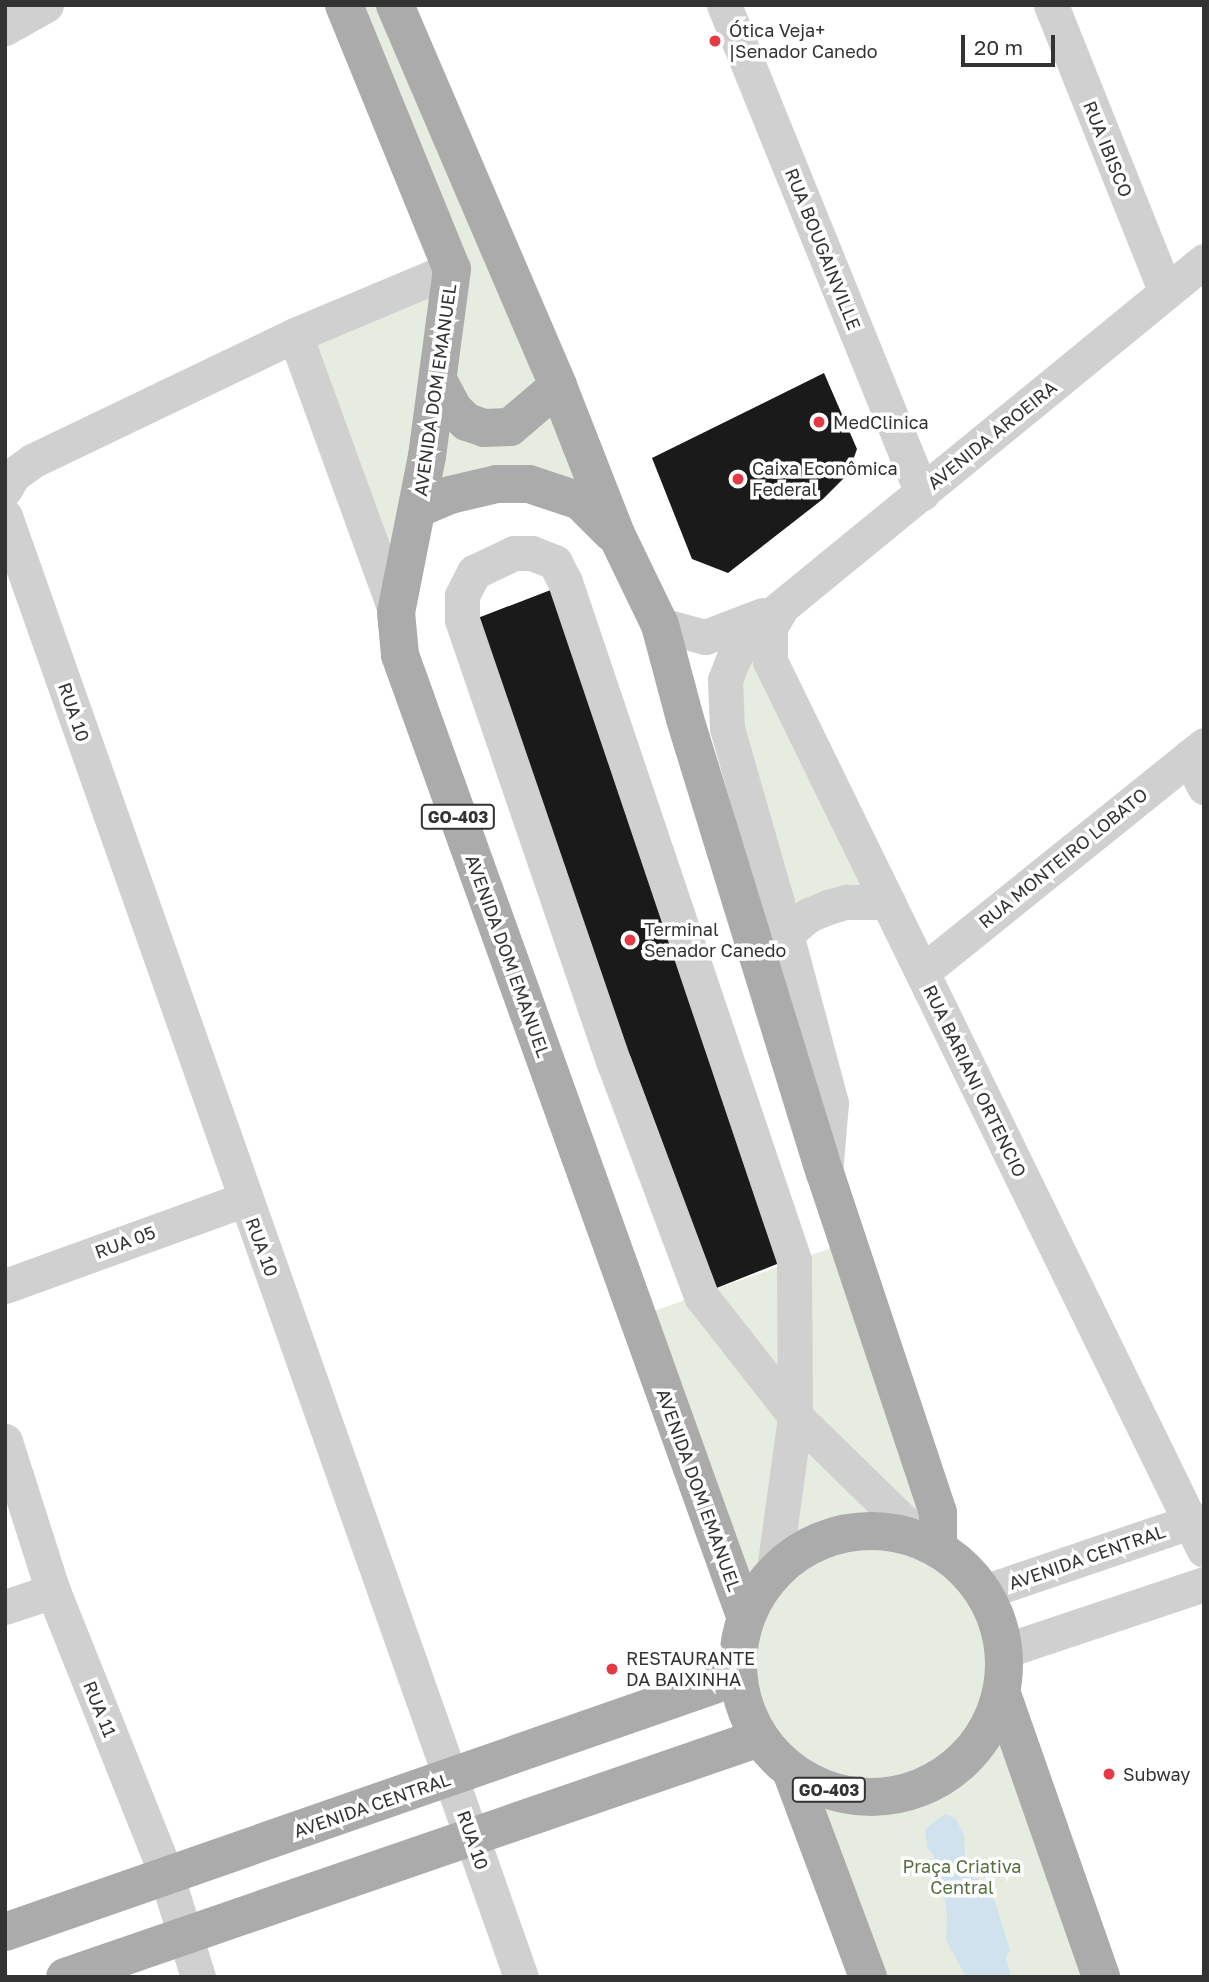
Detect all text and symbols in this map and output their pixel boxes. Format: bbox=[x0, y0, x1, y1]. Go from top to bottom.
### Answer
place label: Ótica Veja+ |Senador Canedo bbox=[729, 20, 877, 62]
scale bar bbox=[964, 21, 1058, 65]
marker: Ótica Veja+ |Senador Canedo bbox=[707, 33, 723, 49]
text: 20 m bbox=[974, 34, 1023, 60]
street label: RUA IBISCO bbox=[1079, 98, 1137, 200]
street label: RUA BOUGAINVILLE bbox=[781, 165, 865, 333]
street label: AVENIDA DOM EMANUEL bbox=[409, 282, 461, 498]
street label: AVENIDA AROEIRA bbox=[923, 376, 1061, 494]
place label: MedClinica bbox=[833, 411, 929, 433]
marker: MedClinica bbox=[811, 414, 827, 430]
place label: Caixa Econômica Federal bbox=[752, 458, 898, 500]
marker: Caixa Econômica Federal bbox=[730, 471, 746, 487]
street label: RUA 10 bbox=[54, 680, 94, 744]
street label: RUA MONTEIRO LOBATO bbox=[974, 783, 1152, 933]
road number: GO-403 bbox=[420, 804, 496, 830]
street label: AVENIDA DOM EMANUEL bbox=[461, 852, 555, 1060]
place label: Terminal Senador Canedo bbox=[644, 919, 786, 962]
marker: Terminal Senador Canedo bbox=[622, 932, 638, 948]
street label: RUA BARIANI ORTENCIO bbox=[919, 981, 1031, 1181]
street label: RUA 10 bbox=[241, 1215, 283, 1279]
street label: RUA 05 bbox=[92, 1221, 158, 1263]
street label: AVENIDA DOM EMANUEL bbox=[652, 1386, 746, 1594]
street label: AVENIDA CENTRAL bbox=[1006, 1520, 1168, 1594]
place label: RESTAURANTE DA BAIXINHA bbox=[626, 1648, 755, 1690]
marker: RESTAURANTE DA BAIXINHA bbox=[604, 1661, 620, 1677]
street label: RUA 11 bbox=[79, 1678, 121, 1740]
place label: Subway bbox=[1123, 1763, 1190, 1785]
marker: Subway bbox=[1101, 1766, 1117, 1782]
street label: AVENIDA CENTRAL bbox=[291, 1768, 453, 1842]
road number: GO-403 bbox=[790, 1778, 868, 1802]
street label: RUA 10 bbox=[453, 1808, 493, 1872]
park label: Praça Criativa Central bbox=[902, 1856, 1022, 1898]

